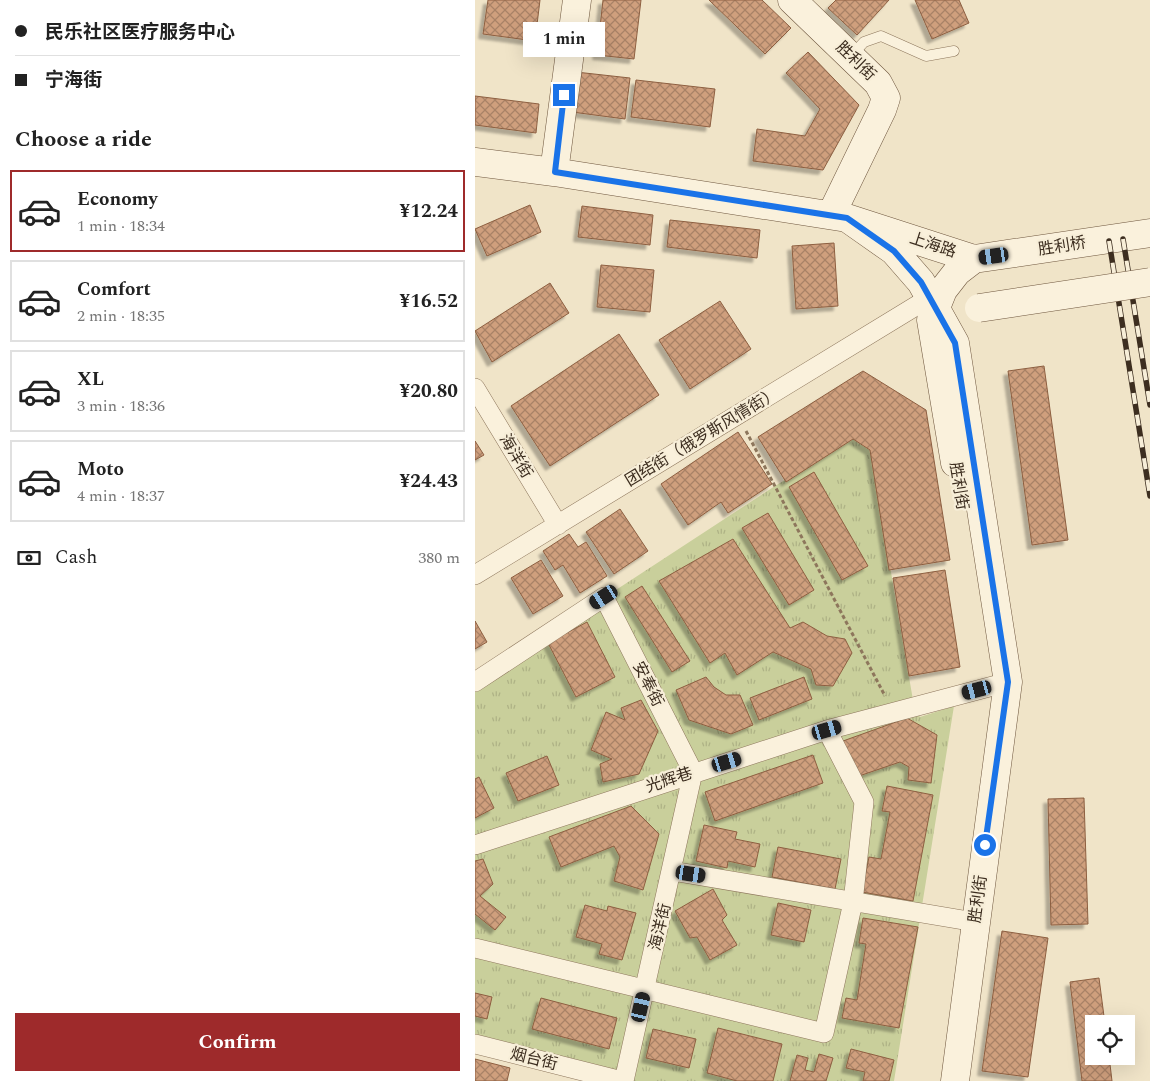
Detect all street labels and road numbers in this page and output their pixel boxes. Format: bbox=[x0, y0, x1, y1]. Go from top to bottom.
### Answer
street label: 胜利街 bbox=[830, 36, 882, 86]
street label: 上海路 bbox=[906, 226, 960, 264]
street label: 胜利桥 bbox=[1036, 230, 1088, 262]
street label: 团结街（俄罗斯风情街） bbox=[620, 381, 784, 493]
street label: 海洋街 bbox=[493, 429, 539, 483]
street label: 胜利街 bbox=[943, 460, 975, 512]
street label: 安奉街 bbox=[626, 657, 670, 711]
street label: 光辉巷 bbox=[642, 761, 696, 799]
street label: 胜利街 bbox=[963, 874, 993, 924]
street label: 海洋街 bbox=[643, 901, 677, 953]
street label: 烟台街 bbox=[508, 1042, 560, 1076]

